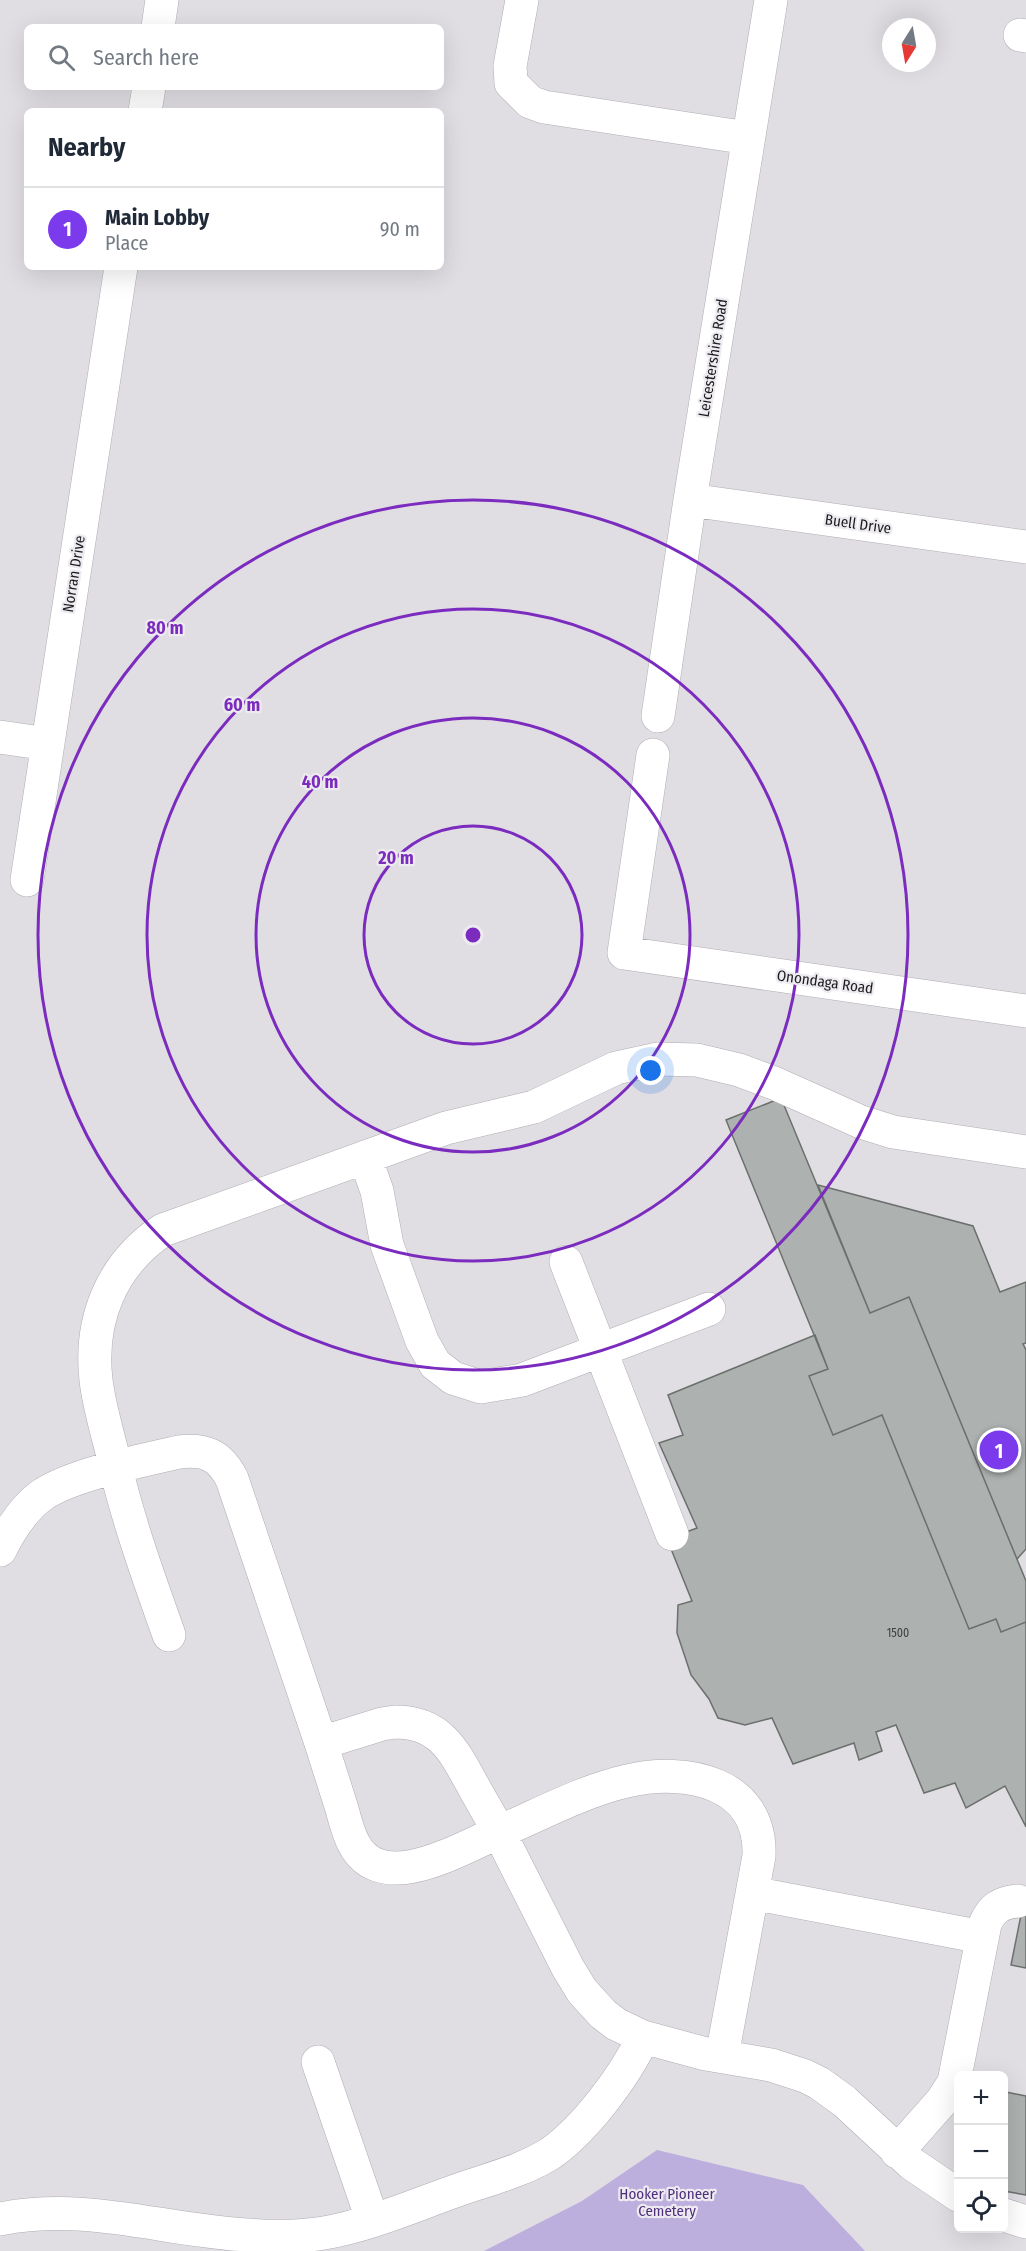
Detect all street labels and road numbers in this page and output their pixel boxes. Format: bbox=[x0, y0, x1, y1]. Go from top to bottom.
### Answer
street label: Leicestershire Road bbox=[695, 298, 731, 418]
street label: Buell Drive bbox=[824, 510, 892, 538]
street label: Norran Drive bbox=[59, 534, 89, 614]
street label: Onondaga Road bbox=[776, 966, 874, 998]

